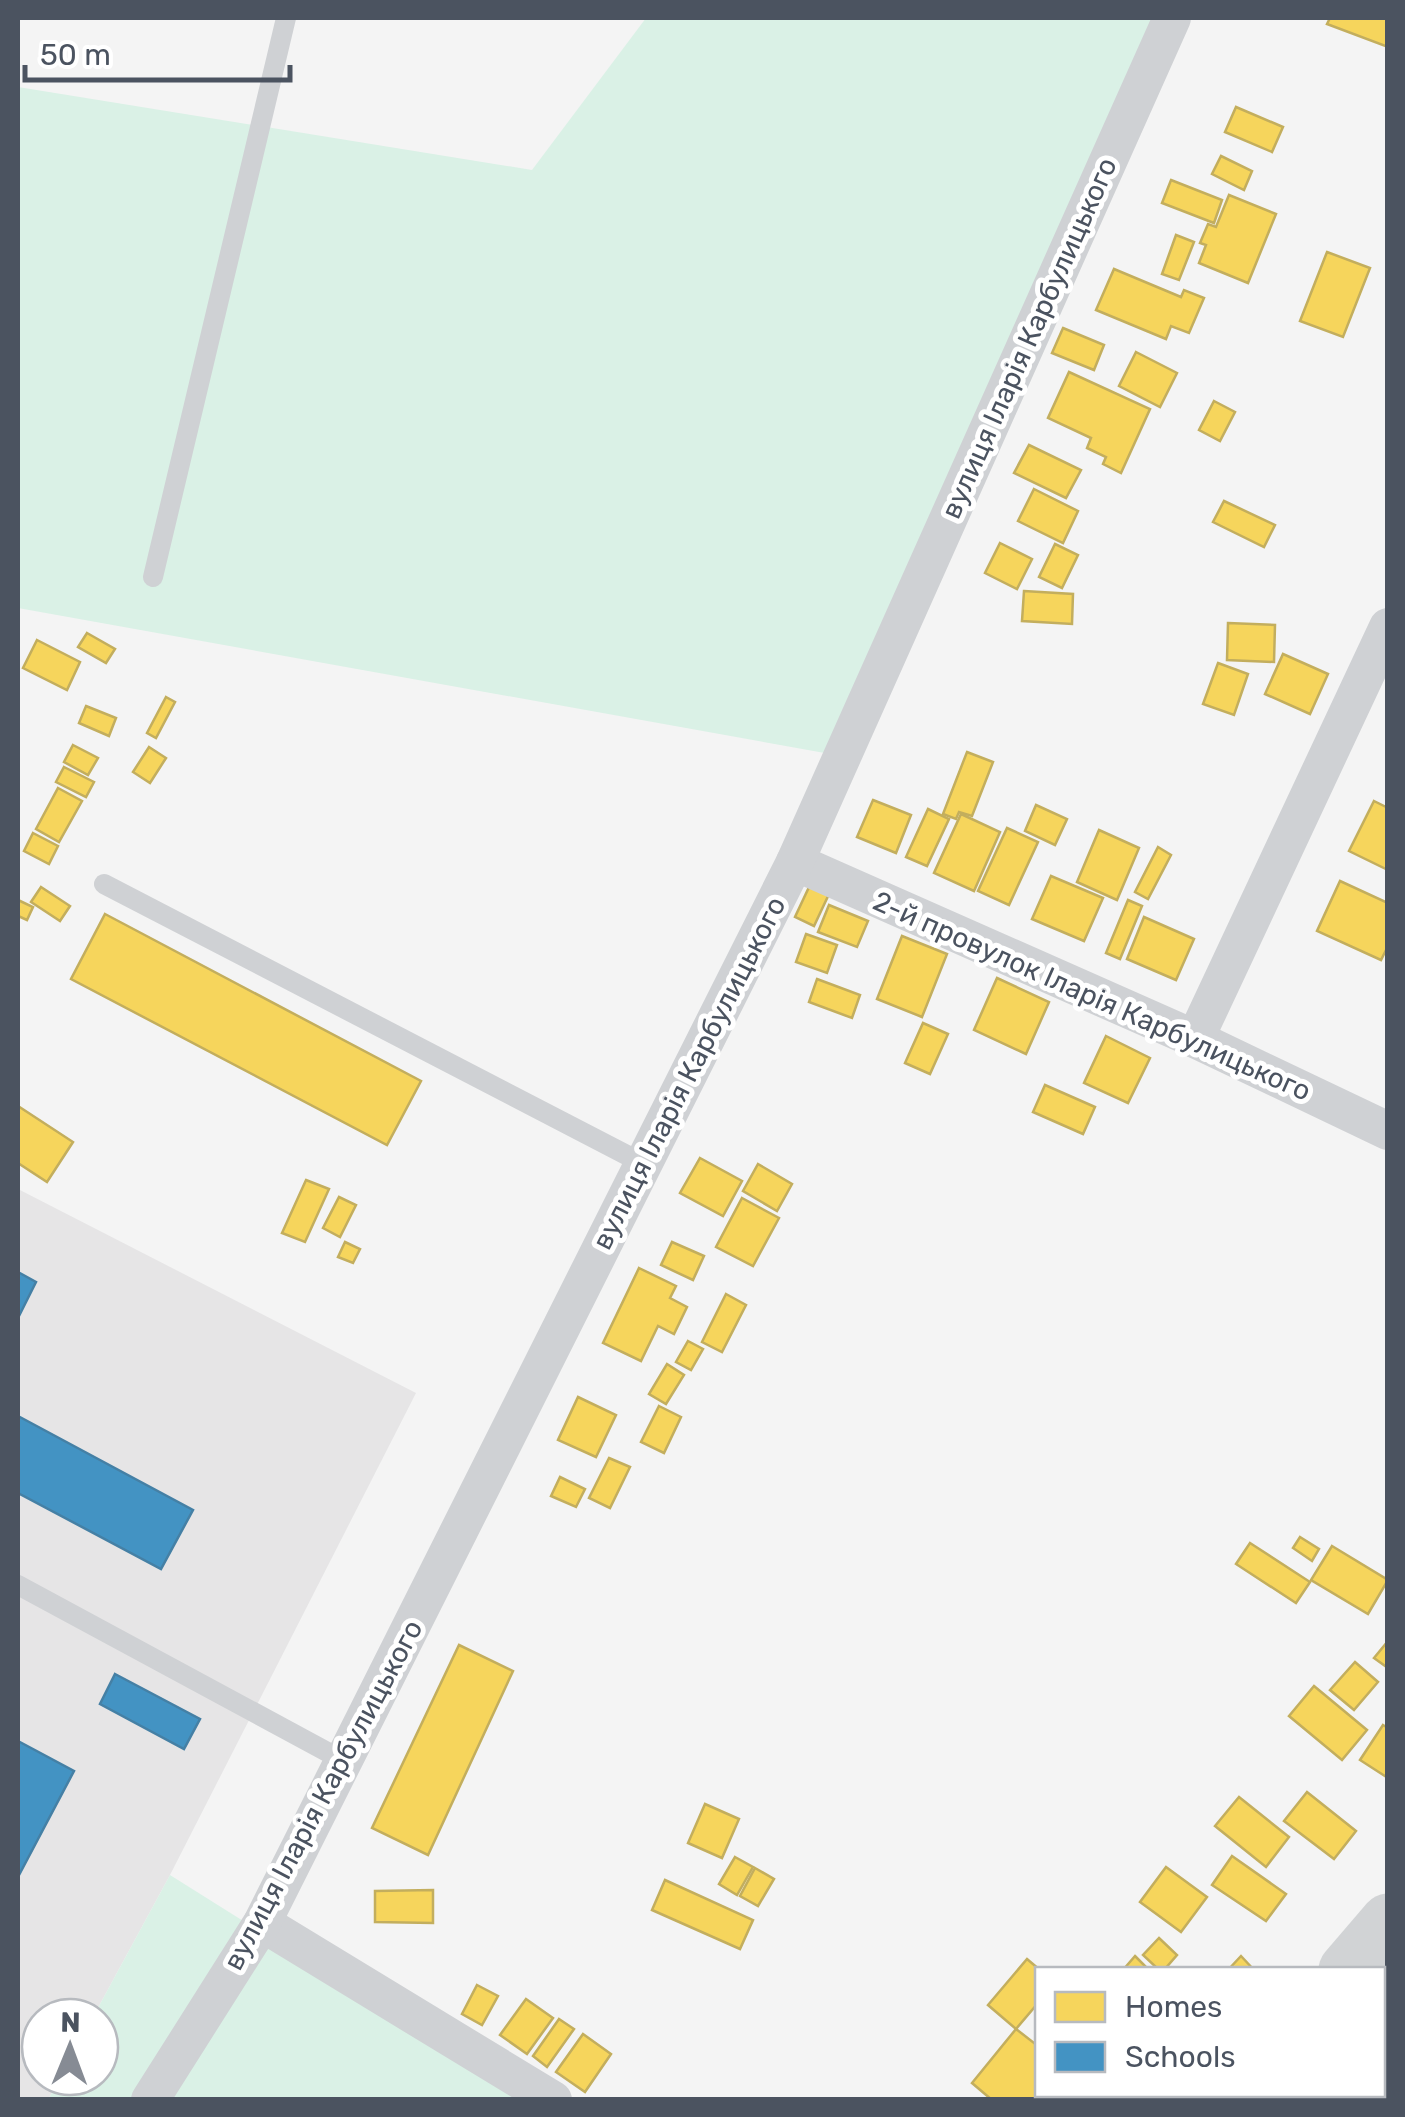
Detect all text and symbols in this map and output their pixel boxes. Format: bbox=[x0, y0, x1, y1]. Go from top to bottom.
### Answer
scale bar bbox=[25, 20, 290, 82]
text: 50 m bbox=[40, 37, 111, 73]
street label: вулиця Іларія Карбулицького bbox=[934, 152, 1124, 524]
street label: 2-й провулок Іларія Карбулицького bbox=[868, 884, 1316, 1108]
street label: вулиця Іларія Карбулицького bbox=[585, 891, 793, 1255]
street label: вулиця Іларія Карбулицького bbox=[217, 1614, 429, 1976]
legend bbox=[1035, 1967, 1385, 2097]
text: Homes bbox=[1125, 1989, 1222, 2025]
north arrow bbox=[20, 1997, 120, 2097]
text: N bbox=[60, 2006, 81, 2039]
text: Schools bbox=[1125, 2039, 1236, 2075]

